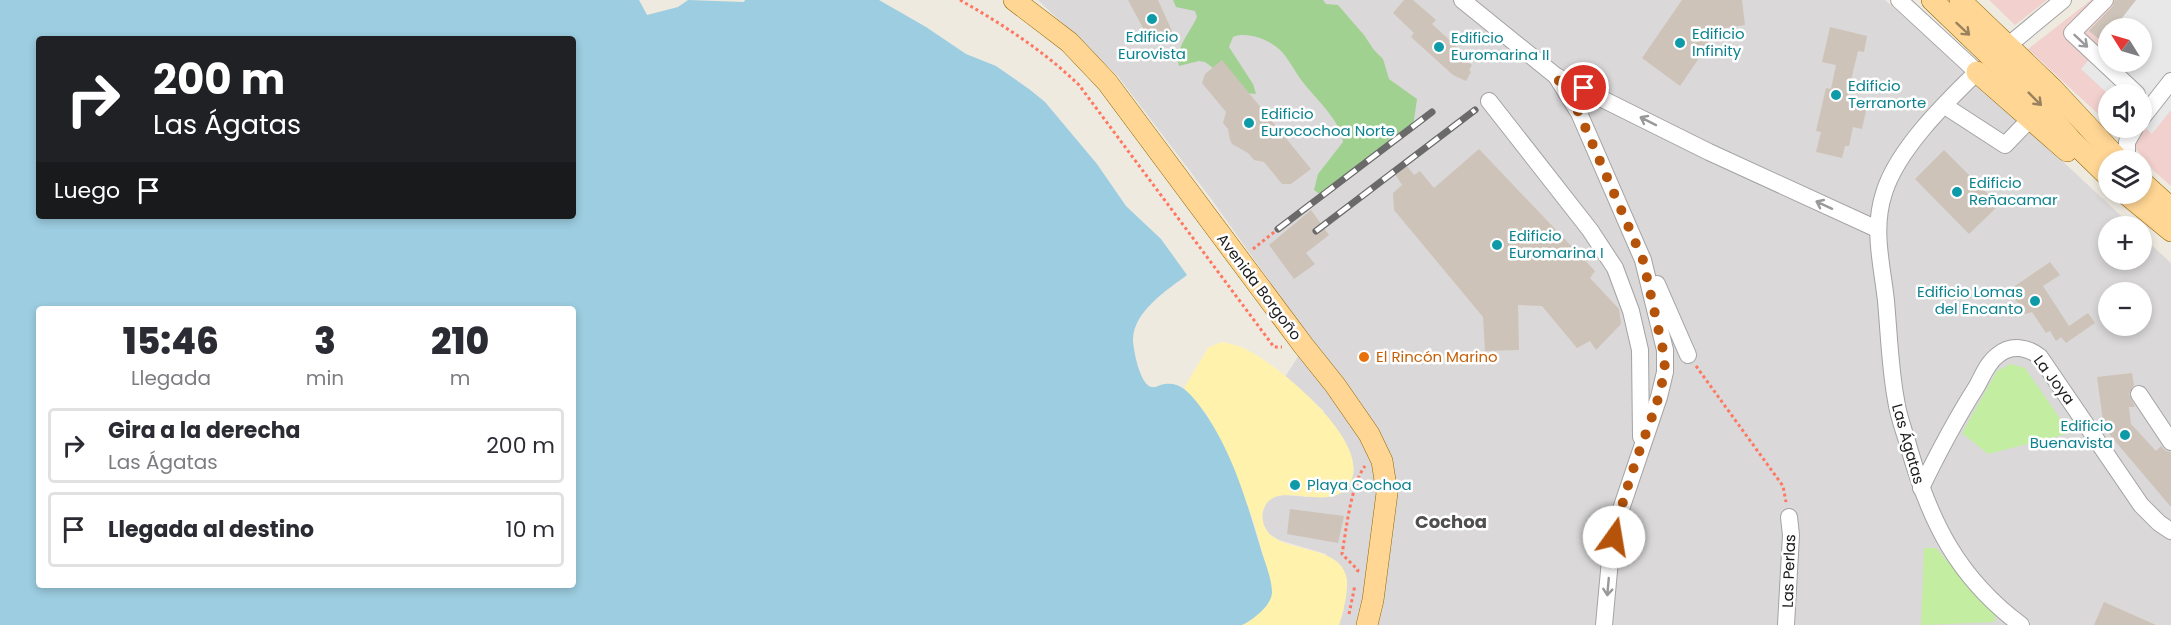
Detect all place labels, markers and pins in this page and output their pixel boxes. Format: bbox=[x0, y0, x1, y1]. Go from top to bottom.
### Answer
marker: Edificio Eurovista bbox=[1145, 12, 1159, 26]
place label: Edificio Infinity bbox=[1692, 23, 1745, 61]
place label: Edificio Eurovista bbox=[1118, 26, 1186, 64]
place label: Edificio Euromarina II bbox=[1451, 27, 1550, 65]
marker: Edificio Infinity bbox=[1673, 36, 1687, 50]
marker: Edificio Euromarina II bbox=[1432, 40, 1446, 54]
pin bbox=[1558, 62, 1609, 113]
place label: Edificio Terranorte bbox=[1848, 75, 1926, 113]
marker: Edificio Terranorte bbox=[1829, 88, 1843, 102]
place label: Edificio Eurocochoa Norte bbox=[1261, 103, 1395, 141]
marker: Edificio Eurocochoa Norte bbox=[1242, 116, 1256, 130]
place label: Edificio Reñacamar bbox=[1969, 172, 2058, 210]
marker: Edificio Reñacamar bbox=[1950, 185, 1964, 199]
place label: Edificio Euromarina I bbox=[1509, 225, 1604, 263]
marker: Edificio Euromarina I bbox=[1490, 238, 1504, 252]
place label: Edificio Lomas del Encanto bbox=[1917, 281, 2023, 319]
marker: Edificio Lomas del Encanto bbox=[2028, 294, 2042, 308]
place label: El Rincón Marino bbox=[1376, 346, 1498, 367]
marker: El Rincón Marino bbox=[1357, 350, 1371, 364]
place label: Edificio Buenavista bbox=[2030, 415, 2113, 453]
marker: Edificio Buenavista bbox=[2118, 428, 2132, 442]
place label: Playa Cochoa bbox=[1307, 474, 1412, 495]
marker: Playa Cochoa bbox=[1288, 478, 1302, 492]

